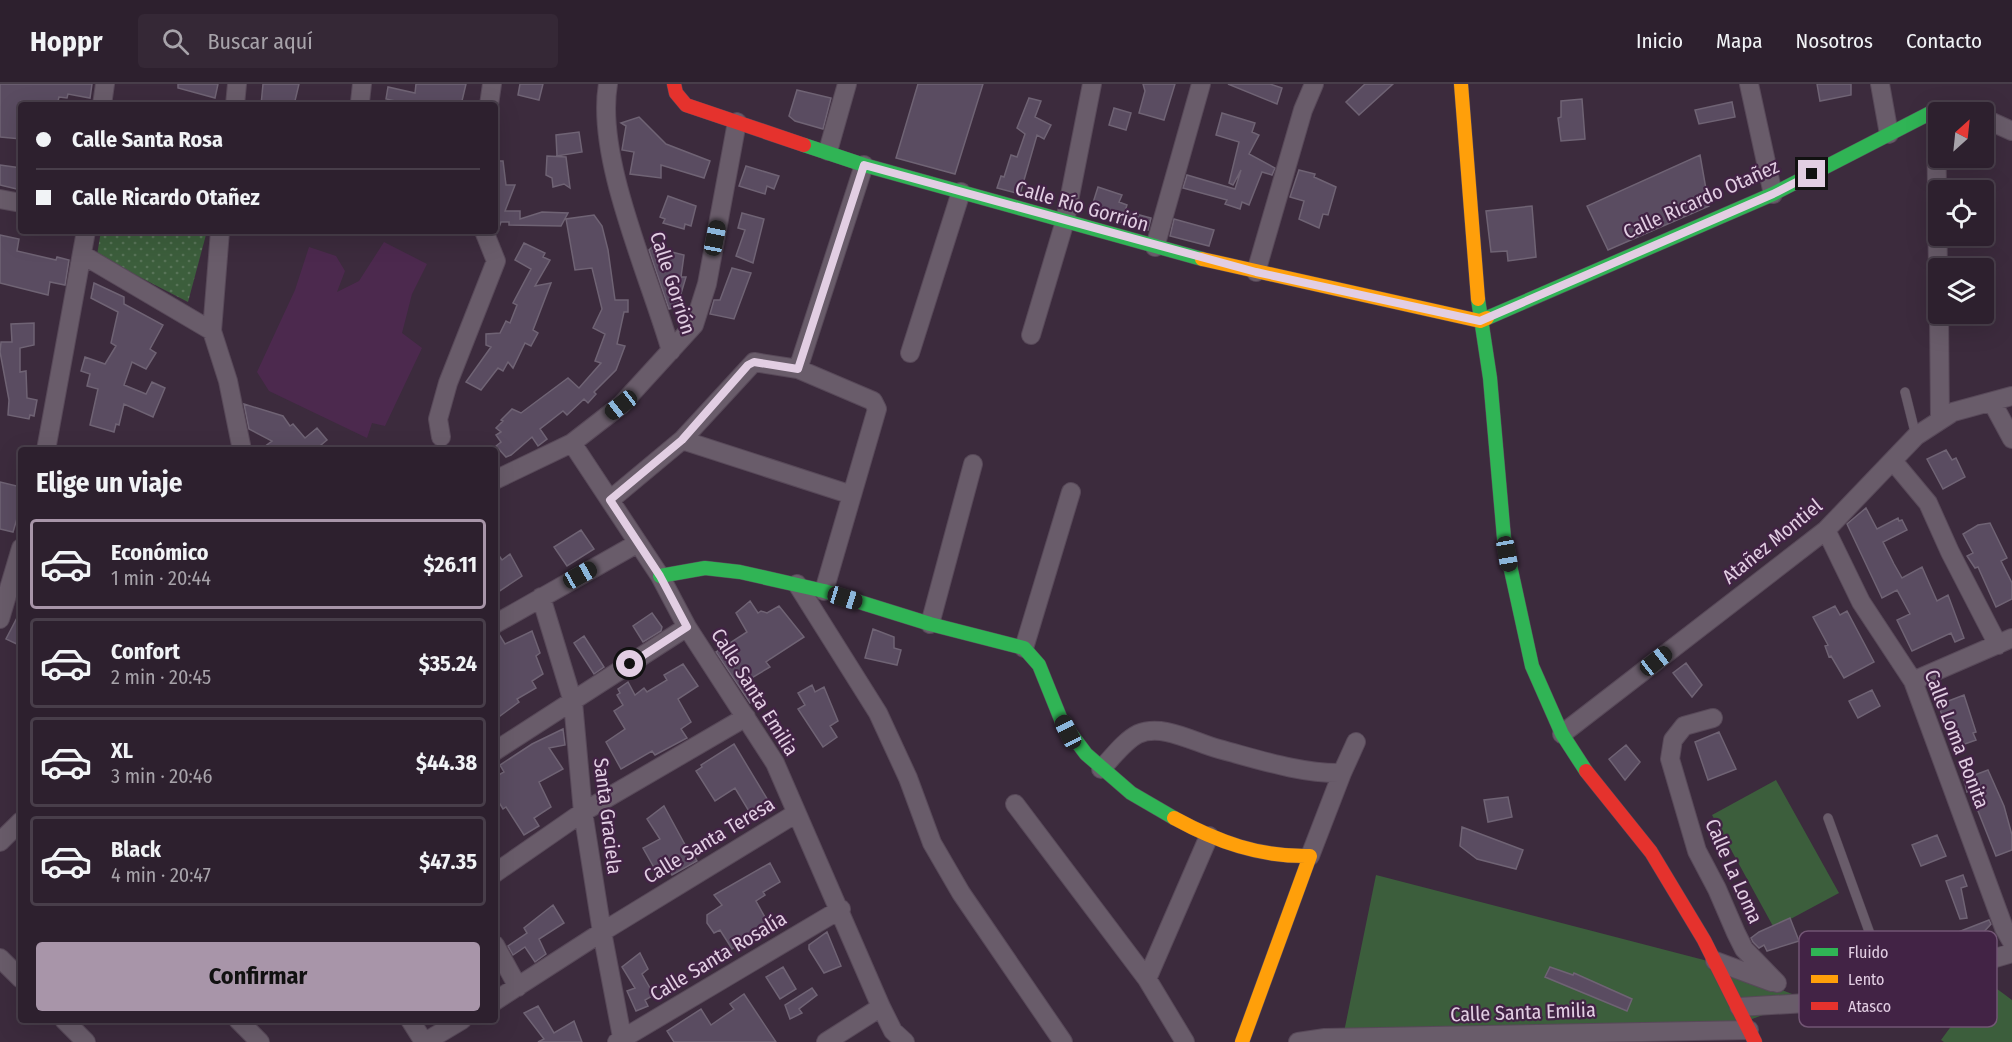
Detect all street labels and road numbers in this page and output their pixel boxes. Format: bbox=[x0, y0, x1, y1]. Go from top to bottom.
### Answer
street label: Calle Ricardo Otañez bbox=[1619, 154, 1783, 244]
street label: Calle Río Gorrión bbox=[1012, 175, 1152, 237]
street label: Calle Gorrión bbox=[645, 229, 701, 337]
street label: Atañez Montiel bbox=[1717, 493, 1827, 589]
street label: Calle Santa Emilia bbox=[706, 624, 804, 760]
street label: Calle Loma Bonita bbox=[1920, 666, 1994, 812]
street label: Santa Graciela bbox=[589, 756, 627, 876]
street label: Calle Santa Teresa bbox=[639, 792, 779, 888]
street label: Calle La Loma bbox=[1700, 815, 1768, 927]
street label: Calle Santa Rosalía bbox=[645, 906, 791, 1006]
street label: Calle Santa Emilia bbox=[1450, 997, 1596, 1027]

